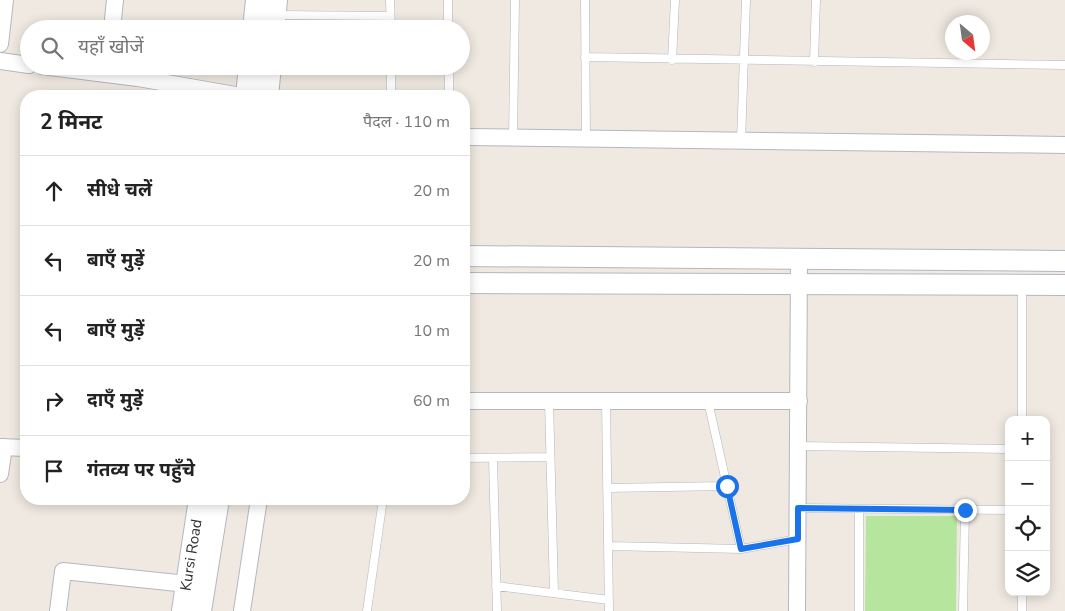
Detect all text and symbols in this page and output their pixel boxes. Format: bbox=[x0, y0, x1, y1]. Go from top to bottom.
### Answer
north arrow bbox=[945, 15, 990, 60]
search box bbox=[20, 20, 470, 75]
icon: search bbox=[38, 34, 66, 62]
text: यहाँ खोजें bbox=[78, 34, 143, 60]
text: 2 मिनट bbox=[40, 108, 102, 136]
text: पैदल · 110 m bbox=[363, 111, 450, 133]
icon: ahead bbox=[40, 177, 68, 205]
text: सीधे चलें bbox=[87, 177, 152, 203]
text: 20 m bbox=[413, 180, 450, 202]
icon: left bbox=[40, 247, 68, 275]
text: बाएँ मुड़ें bbox=[87, 247, 144, 273]
text: 20 m bbox=[413, 250, 450, 272]
icon: left bbox=[40, 317, 68, 345]
text: बाएँ मुड़ें bbox=[87, 317, 144, 343]
text: 10 m bbox=[413, 320, 450, 342]
icon: right bbox=[40, 387, 68, 415]
text: दाएँ मुड़ें bbox=[87, 387, 143, 413]
text: 60 m bbox=[413, 390, 450, 412]
map controls bbox=[1005, 416, 1050, 596]
button: + bbox=[1005, 416, 1050, 461]
icon: arrive bbox=[40, 457, 68, 485]
text: गंतव्य पर पहुँचे bbox=[87, 457, 195, 483]
button: − bbox=[1005, 461, 1050, 506]
route start bbox=[716, 475, 739, 498]
route end bbox=[954, 499, 977, 522]
button: locate bbox=[1005, 506, 1050, 551]
street label: Kursi Road bbox=[175, 518, 207, 592]
button: layers bbox=[1005, 551, 1050, 596]

